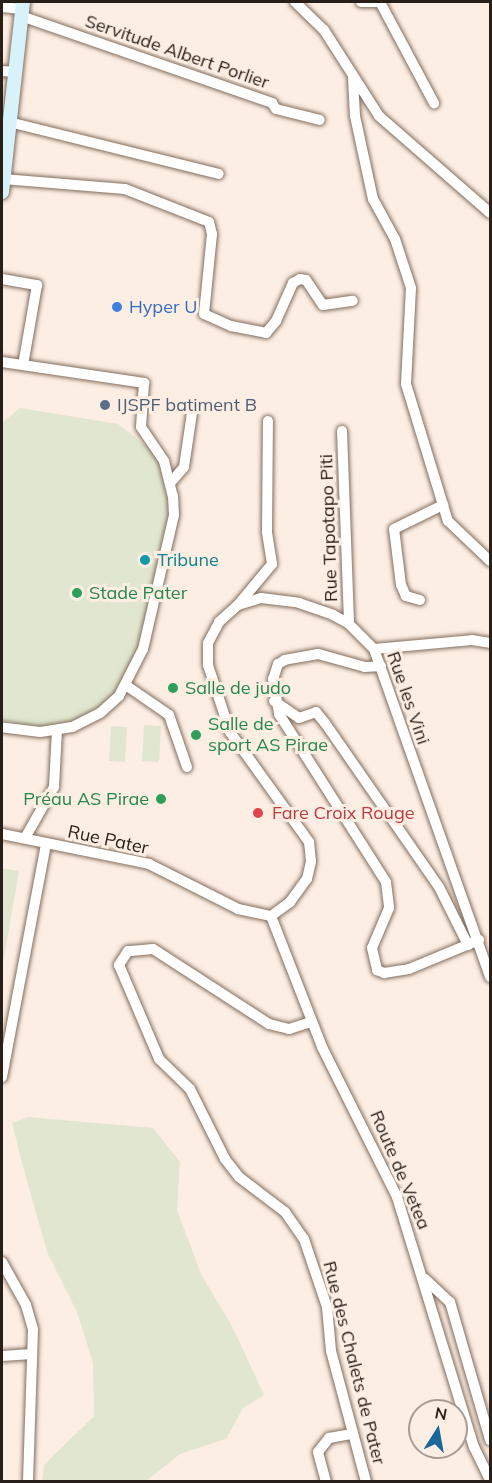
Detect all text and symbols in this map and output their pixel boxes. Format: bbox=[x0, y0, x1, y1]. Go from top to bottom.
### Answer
street label: Servitude Albert Porlier bbox=[82, 10, 272, 94]
place label: Hyper U bbox=[129, 296, 197, 318]
marker: Hyper U bbox=[110, 300, 124, 314]
place label: IJSPF batiment B bbox=[117, 394, 257, 416]
marker: IJSPF batiment B bbox=[98, 398, 112, 412]
street label: Rue Tapotapo Piti bbox=[316, 454, 342, 602]
place label: Tribune bbox=[157, 549, 219, 571]
marker: Tribune bbox=[138, 553, 152, 567]
place label: Stade Pater bbox=[89, 582, 187, 604]
marker: Stade Pater bbox=[70, 586, 84, 600]
street label: Rue les Vini bbox=[382, 649, 434, 747]
place label: Salle de judo bbox=[185, 677, 291, 699]
marker: Salle de judo bbox=[166, 681, 180, 695]
place label: Salle de sport AS Pirae bbox=[208, 714, 328, 756]
marker: Salle de sport AS Pirae bbox=[189, 728, 203, 742]
place label: Préau AS Pirae bbox=[23, 788, 149, 810]
marker: Préau AS Pirae bbox=[154, 792, 168, 806]
place label: Fare Croix Rouge bbox=[272, 802, 415, 824]
marker: Fare Croix Rouge bbox=[249, 804, 267, 822]
street label: Rue Pater bbox=[66, 821, 150, 859]
street label: Route de Vetea bbox=[365, 1107, 435, 1233]
street label: Rue des Chalets de Pater bbox=[318, 1259, 390, 1467]
north arrow bbox=[408, 1399, 468, 1459]
text: N bbox=[433, 1402, 449, 1424]

